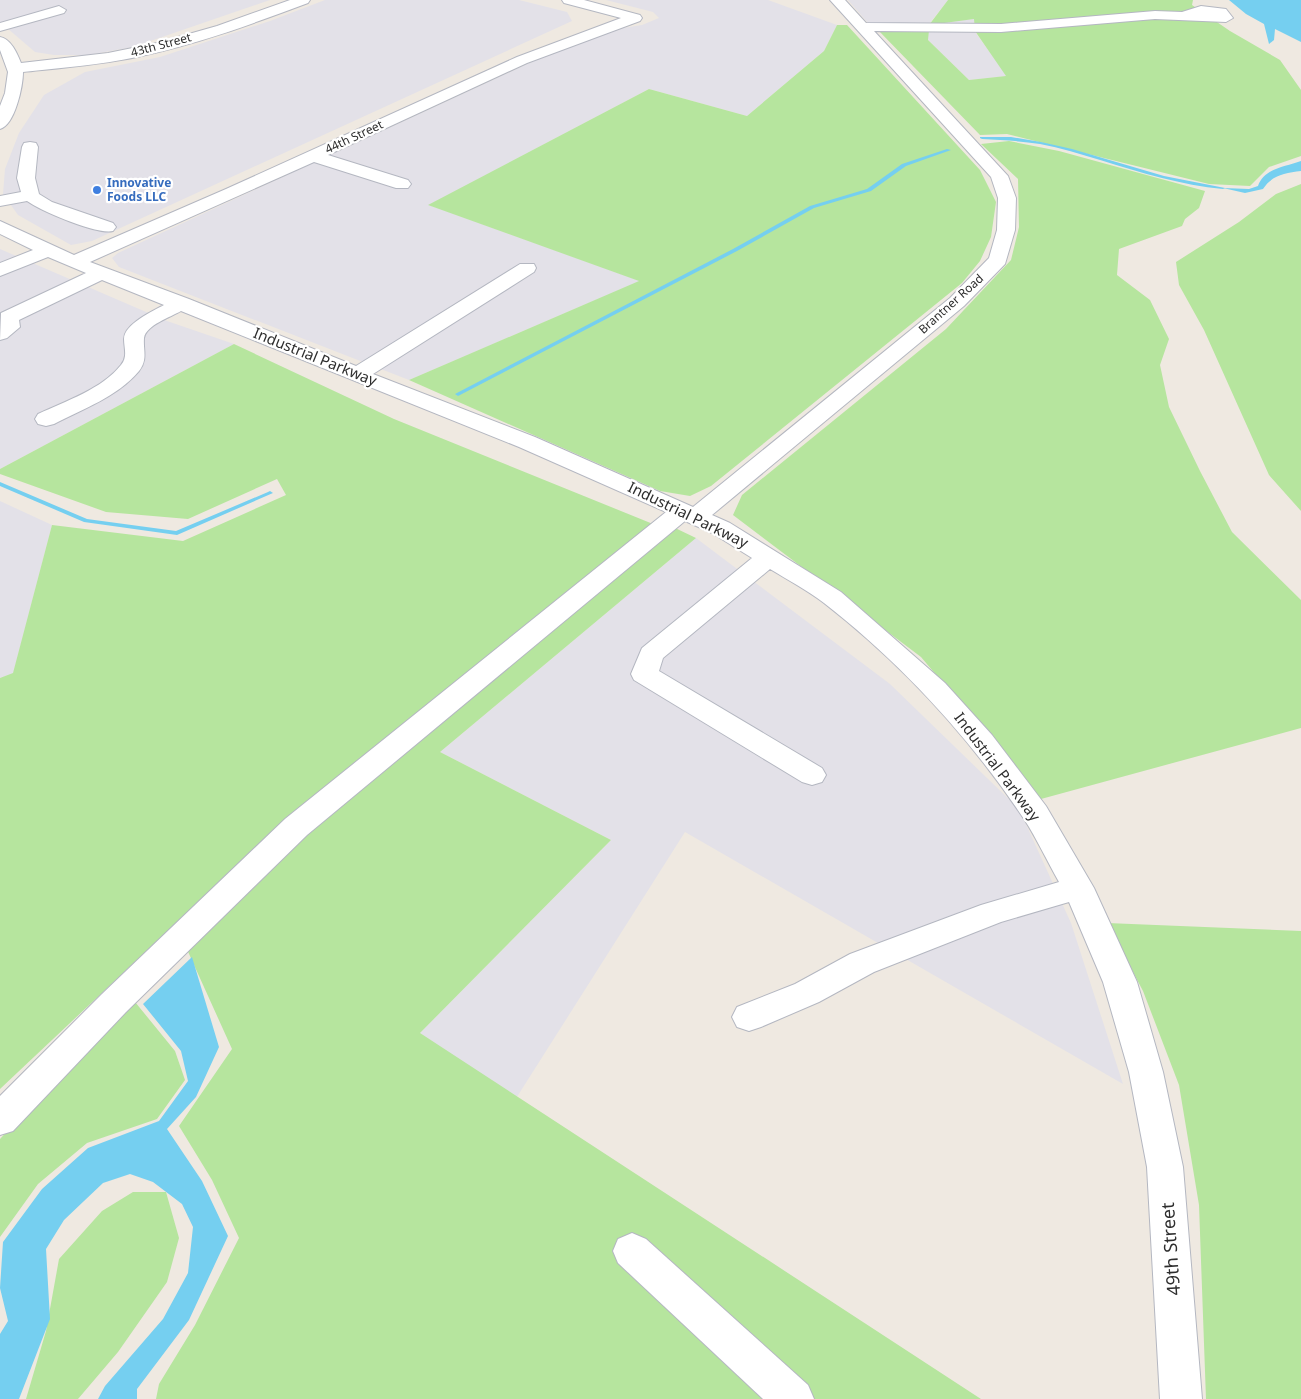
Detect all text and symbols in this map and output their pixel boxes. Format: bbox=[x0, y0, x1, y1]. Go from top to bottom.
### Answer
street label: 43th Street bbox=[129, 28, 194, 61]
street label: 44th Street bbox=[322, 115, 386, 157]
place label: Innovative Foods LLC bbox=[107, 174, 171, 205]
marker: Innovative Foods LLC bbox=[91, 184, 103, 196]
street label: Brantner Road bbox=[914, 270, 987, 337]
street label: Industrial Parkway bbox=[251, 322, 380, 390]
street label: Industrial Parkway bbox=[625, 476, 752, 552]
street label: Industrial Parkway bbox=[950, 708, 1045, 825]
street label: 49th Street bbox=[1155, 1201, 1185, 1296]

